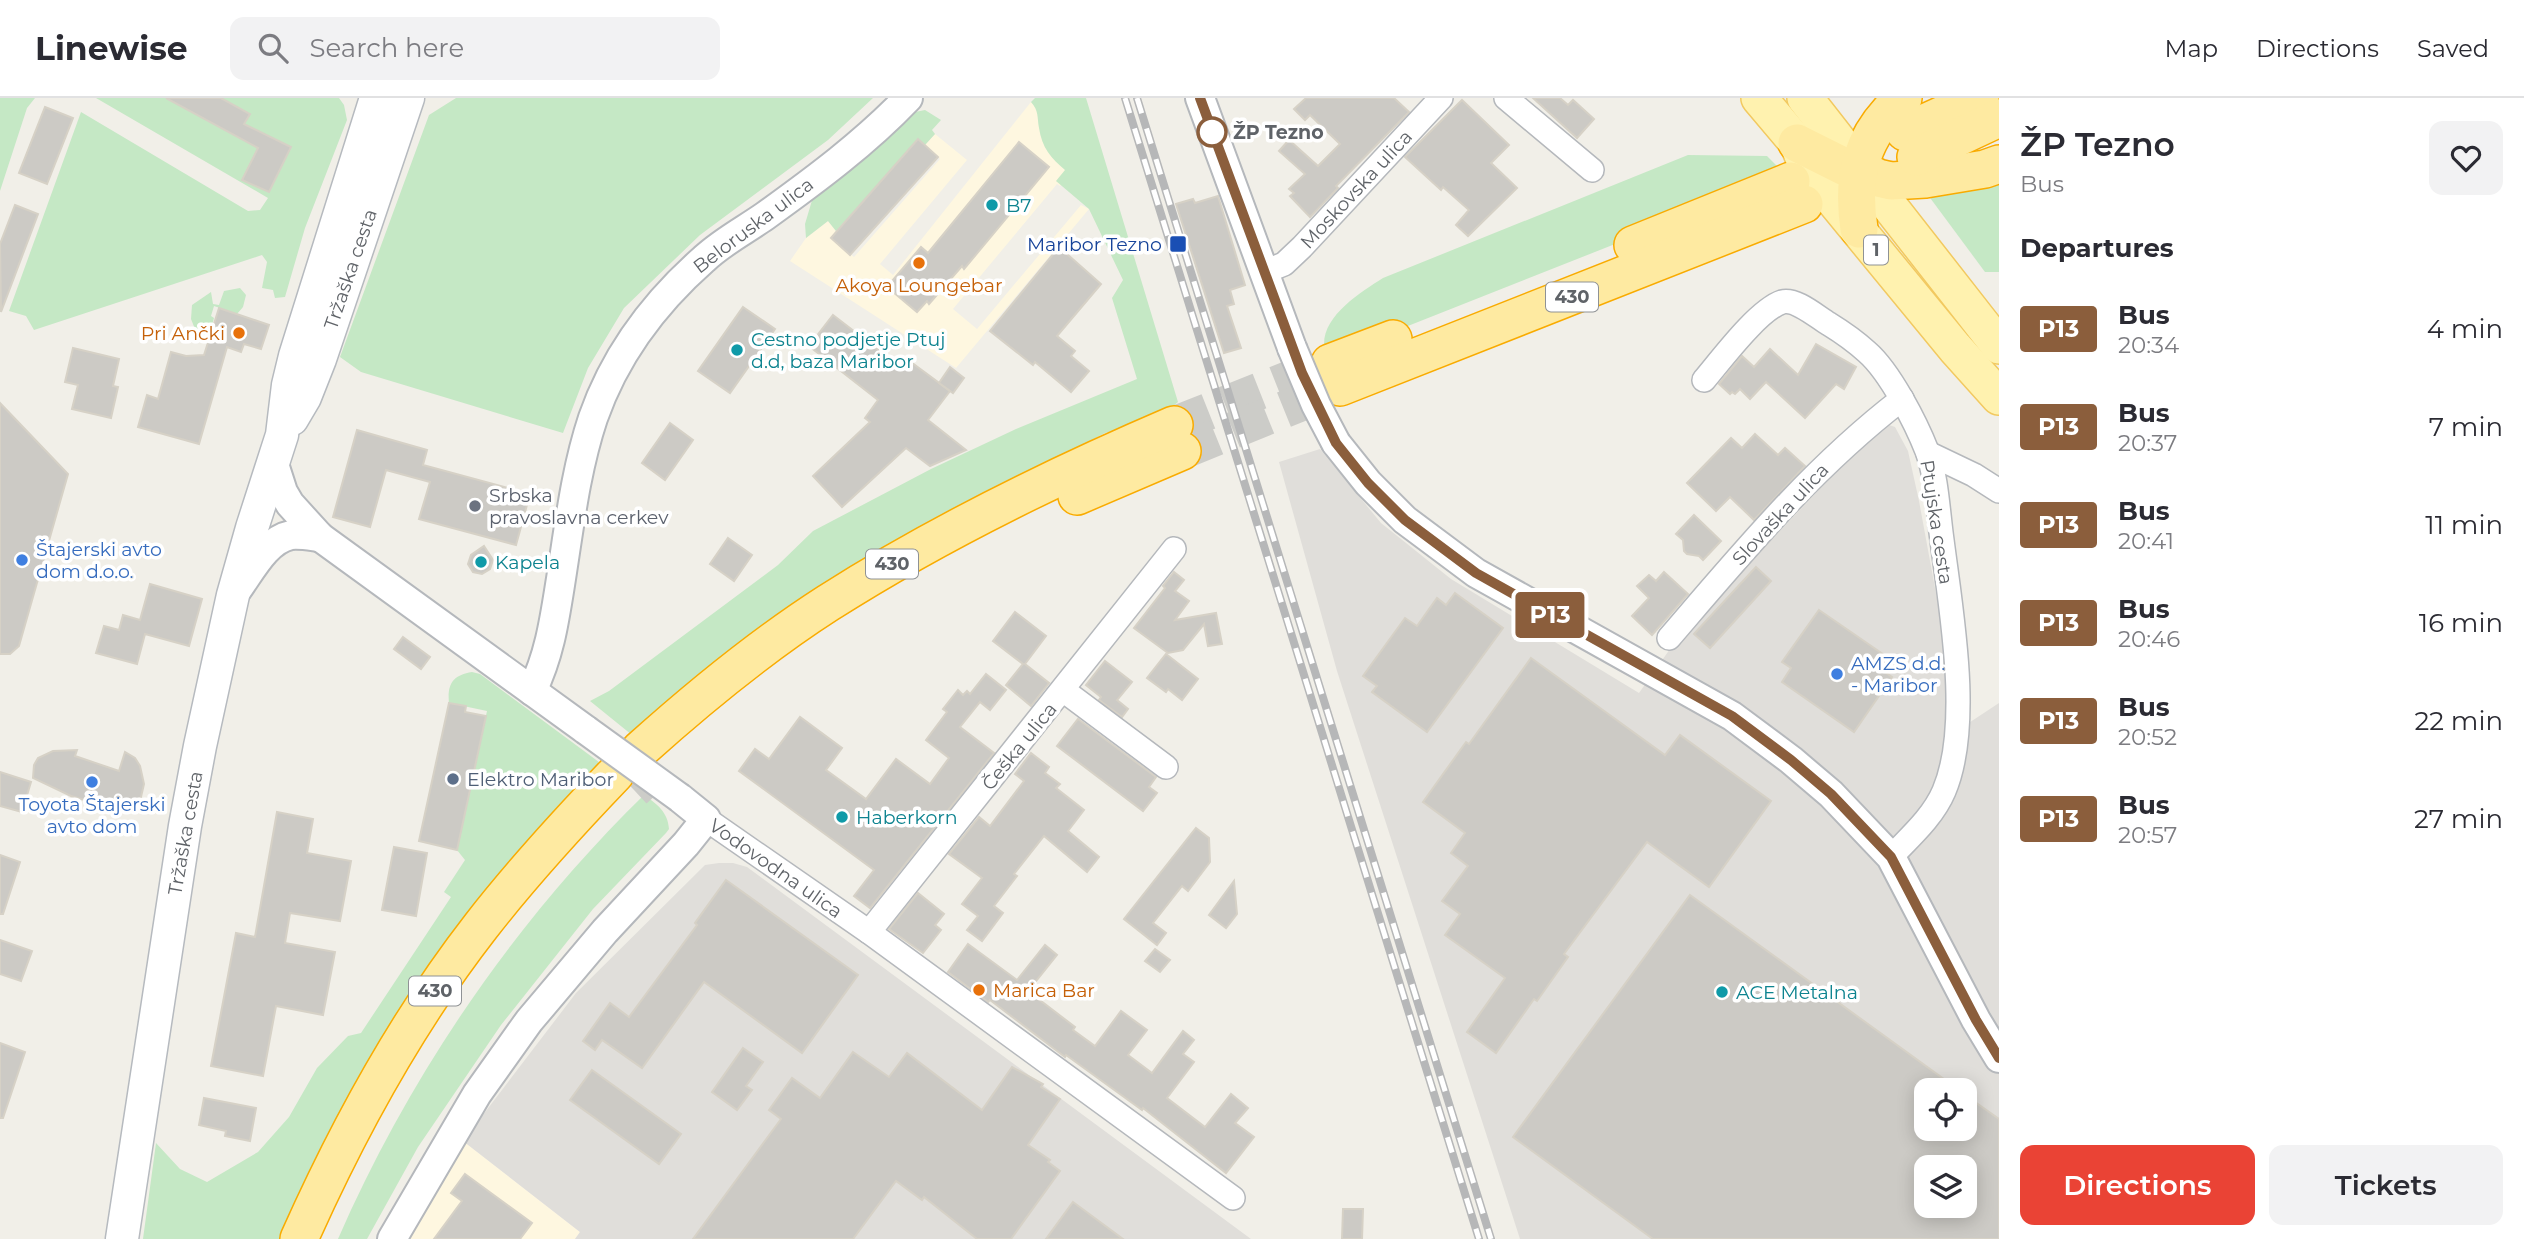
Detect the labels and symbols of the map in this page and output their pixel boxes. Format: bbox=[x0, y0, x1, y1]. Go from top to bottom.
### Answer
marker: ŽP Tezno bbox=[1197, 117, 1227, 147]
place label: ŽP Tezno bbox=[1233, 121, 1324, 144]
street label: Moskovska ulica bbox=[1296, 125, 1417, 253]
street label: Beloruska ulica bbox=[689, 173, 818, 278]
place label: B7 bbox=[1006, 194, 1032, 217]
marker: B7 bbox=[984, 197, 1000, 213]
street label: Tržaška cesta bbox=[319, 206, 382, 332]
place label: Maribor Tezno bbox=[1027, 233, 1162, 256]
marker: Maribor Tezno bbox=[1168, 234, 1188, 254]
road number: 1 bbox=[1864, 236, 1888, 265]
marker: Akoya Loungebar bbox=[911, 255, 927, 271]
place label: Akoya Loungebar bbox=[835, 274, 1003, 297]
road number: 430 bbox=[1546, 282, 1598, 312]
place label: Pri Ančki bbox=[141, 322, 225, 345]
marker: Pri Ančki bbox=[231, 325, 247, 341]
place label: Cestno podjetje Ptuj d.d, baza Maribor bbox=[751, 328, 945, 373]
marker: Cestno podjetje Ptuj d.d, baza Maribor bbox=[729, 342, 745, 358]
street label: Ptujska cesta bbox=[1915, 458, 1958, 586]
street label: Slovaška ulica bbox=[1727, 459, 1833, 570]
place label: Srbska pravoslavna cerkev bbox=[489, 484, 669, 529]
marker: Srbska pravoslavna cerkev bbox=[467, 498, 483, 514]
place label: Štajerski avto dom d.o.o. bbox=[36, 538, 162, 583]
road number: 430 bbox=[866, 550, 918, 578]
place label: Kapela bbox=[495, 551, 560, 574]
marker: Štajerski avto dom d.o.o. bbox=[14, 552, 30, 568]
marker: Kapela bbox=[473, 554, 489, 570]
line badge: P13 bbox=[1510, 592, 1590, 638]
place label: AMZS d.d. - Maribor bbox=[1851, 652, 1945, 697]
marker: AMZS d.d. - Maribor bbox=[1829, 666, 1845, 682]
street label: Češka ulica bbox=[977, 698, 1062, 795]
place label: Elektro Maribor bbox=[467, 768, 614, 791]
street label: Tržaška cesta bbox=[163, 769, 208, 897]
marker: Elektro Maribor bbox=[445, 771, 461, 787]
marker: Toyota Štajerski avto dom bbox=[84, 774, 100, 790]
place label: Toyota Štajerski avto dom bbox=[18, 793, 166, 838]
place label: Haberkorn bbox=[856, 806, 958, 829]
marker: Haberkorn bbox=[834, 809, 850, 825]
street label: Vodovodna ulica bbox=[705, 814, 847, 923]
road number: 430 bbox=[409, 976, 461, 1006]
place label: Marica Bar bbox=[993, 979, 1095, 1002]
place label: ACE Metalna bbox=[1736, 981, 1858, 1004]
marker: Marica Bar bbox=[971, 982, 987, 998]
marker: ACE Metalna bbox=[1714, 984, 1730, 1000]

